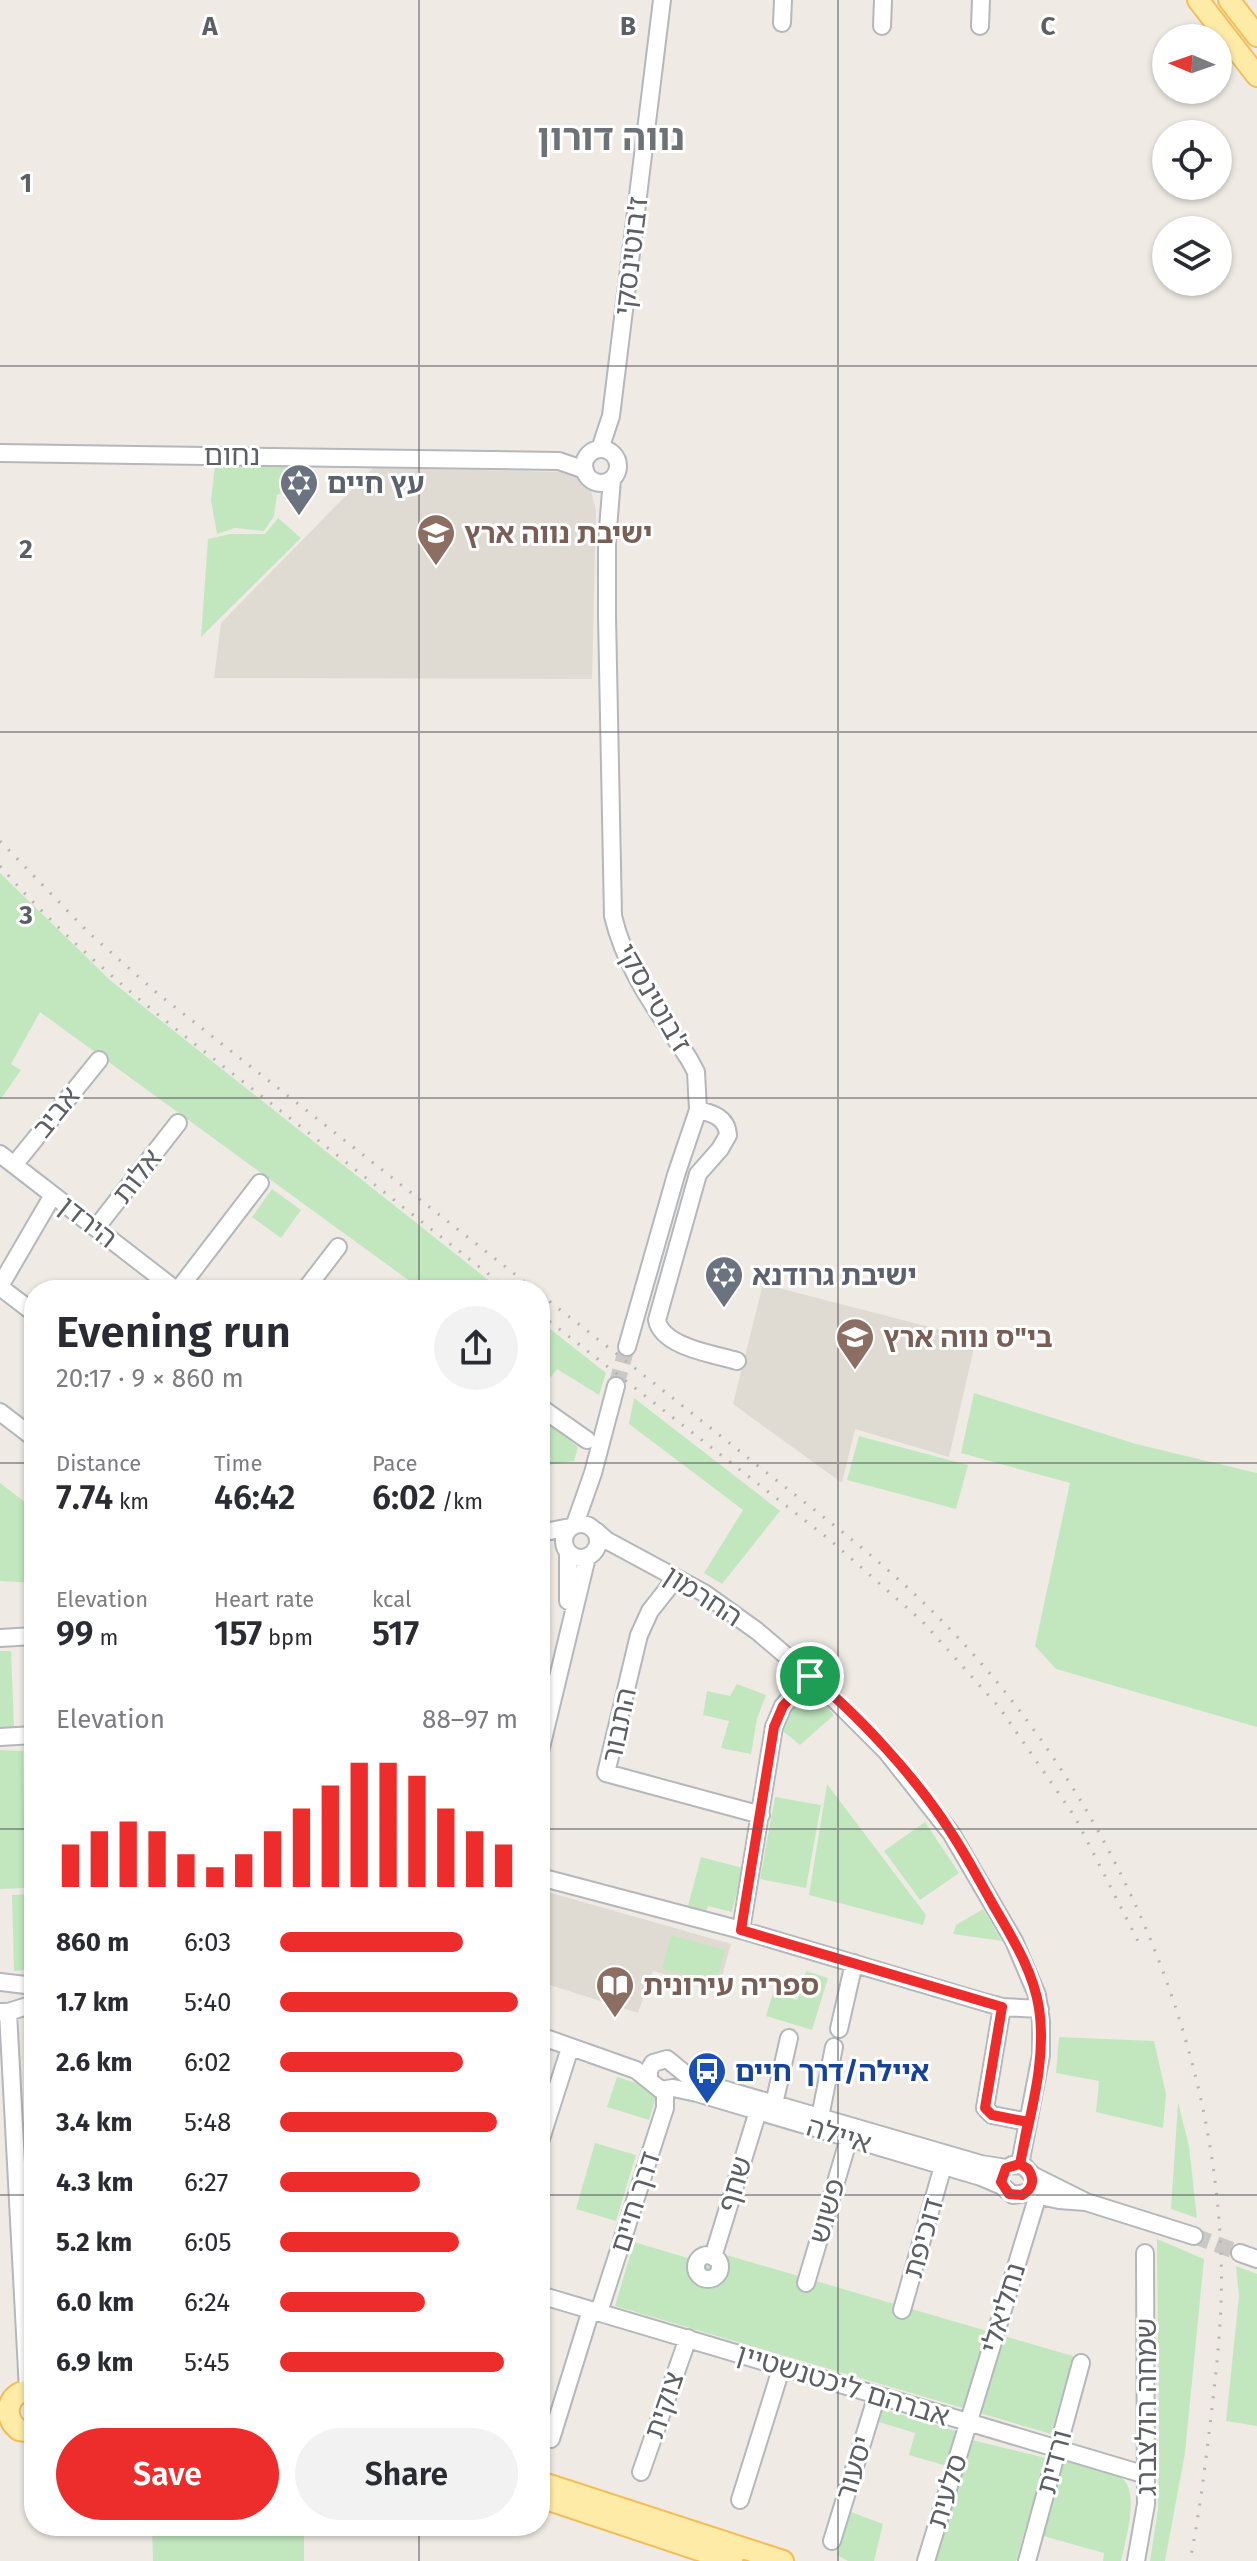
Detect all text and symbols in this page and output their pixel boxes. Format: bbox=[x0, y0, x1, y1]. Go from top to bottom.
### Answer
text: A bbox=[201, 11, 218, 42]
text: B bbox=[620, 11, 636, 42]
text: C bbox=[1041, 11, 1056, 42]
north arrow bbox=[1152, 24, 1232, 104]
map controls bbox=[1152, 24, 1232, 296]
district label: נווה דורון bbox=[537, 116, 685, 160]
button: locate bbox=[1152, 120, 1232, 200]
text: 1 bbox=[20, 168, 32, 199]
street label: ז'בוטינסקי bbox=[607, 195, 655, 317]
button: layers bbox=[1152, 216, 1232, 296]
street label: נחום bbox=[204, 439, 260, 472]
synagogue icon: עץ חיים bbox=[278, 462, 320, 517]
place label: עץ חיים bbox=[327, 467, 424, 500]
school or university icon: ישיבת נווה ארץ bbox=[415, 512, 457, 567]
place label: ישיבת נווה ארץ bbox=[464, 517, 652, 550]
text: 2 bbox=[19, 534, 33, 565]
text: 3 bbox=[18, 900, 33, 931]
street label: ז'בוטינסקי bbox=[610, 938, 698, 1058]
street label: אביב bbox=[25, 1080, 87, 1144]
street label: אלות bbox=[106, 1142, 168, 1210]
street label: הירדן bbox=[53, 1189, 123, 1255]
synagogue icon: ישיבת גרודנא bbox=[703, 1254, 745, 1309]
place label: ישיבת גרודנא bbox=[752, 1259, 917, 1292]
text: Evening run bbox=[56, 1306, 291, 1359]
button: share bbox=[434, 1306, 518, 1390]
school or university icon: בי"ס נווה ארץ bbox=[834, 1316, 876, 1371]
place label: בי"ס נווה ארץ bbox=[883, 1321, 1053, 1354]
text: 20:17 · 9 × 860 m bbox=[56, 1363, 244, 1394]
text: Distance bbox=[56, 1450, 141, 1477]
text: Time bbox=[214, 1450, 262, 1477]
text: Pace bbox=[372, 1450, 418, 1477]
text: 7.74 bbox=[56, 1477, 113, 1518]
text: 46:42 bbox=[214, 1477, 296, 1518]
text: 6:02 bbox=[372, 1477, 436, 1518]
text: km bbox=[113, 1488, 149, 1515]
text: /km bbox=[436, 1488, 483, 1515]
street label: החרמון bbox=[658, 1559, 748, 1633]
text: Elevation bbox=[56, 1586, 148, 1613]
text: Heart rate bbox=[214, 1586, 314, 1613]
text: kcal bbox=[372, 1586, 412, 1613]
text: 99 bbox=[56, 1613, 94, 1654]
text: 157 bbox=[214, 1613, 262, 1654]
text: 517 bbox=[372, 1613, 419, 1654]
text: m bbox=[94, 1624, 118, 1651]
text: bpm bbox=[262, 1624, 313, 1651]
pin bbox=[776, 1642, 844, 1710]
icon: arrive bbox=[788, 1654, 832, 1698]
street label: התבור bbox=[595, 1685, 643, 1765]
text: Elevation bbox=[56, 1704, 165, 1735]
text: 88–97 m bbox=[422, 1704, 518, 1735]
text: 860 m bbox=[56, 1927, 129, 1958]
text: 6:03 bbox=[184, 1927, 231, 1958]
library icon: ספריה עירונית bbox=[594, 1964, 636, 2019]
place label: ספריה עירונית bbox=[643, 1969, 819, 2002]
text: 1.7 km bbox=[56, 1987, 129, 2018]
text: 5:40 bbox=[184, 1987, 231, 2018]
text: 2.6 km bbox=[56, 2047, 133, 2078]
text: 6:02 bbox=[184, 2047, 231, 2078]
bus stop icon: איילה/דרך חיים bbox=[686, 2050, 728, 2105]
place label: איילה/דרך חיים bbox=[735, 2055, 929, 2088]
text: 3.4 km bbox=[56, 2107, 132, 2138]
text: 5:48 bbox=[184, 2107, 231, 2138]
street label: איילה bbox=[803, 2110, 875, 2160]
street label: דרך חיים bbox=[603, 2147, 667, 2257]
street label: שחף bbox=[711, 2152, 759, 2216]
text: 4.3 km bbox=[56, 2167, 133, 2198]
text: 6:27 bbox=[184, 2167, 228, 2198]
street label: פשוש bbox=[802, 2175, 852, 2247]
street label: דוכיפת bbox=[896, 2194, 950, 2282]
text: 5.2 km bbox=[56, 2227, 132, 2258]
text: 6:05 bbox=[184, 2227, 232, 2258]
street label: נחליאלי bbox=[974, 2259, 1032, 2357]
text: 6.0 km bbox=[56, 2287, 134, 2318]
text: 6:24 bbox=[184, 2287, 230, 2318]
street label: שמחה הולצברג bbox=[1130, 2318, 1163, 2496]
street label: אברהם ליכטנשטיין bbox=[733, 2337, 953, 2433]
text: 6.9 km bbox=[56, 2347, 133, 2378]
text: 5:45 bbox=[184, 2347, 230, 2378]
street label: צוקית bbox=[637, 2367, 691, 2443]
street label: ורדית bbox=[1030, 2426, 1078, 2498]
button: Save bbox=[56, 2428, 279, 2520]
button: Share bbox=[295, 2428, 518, 2520]
street label: יסעור bbox=[829, 2432, 879, 2504]
street label: סלעית bbox=[920, 2450, 974, 2532]

